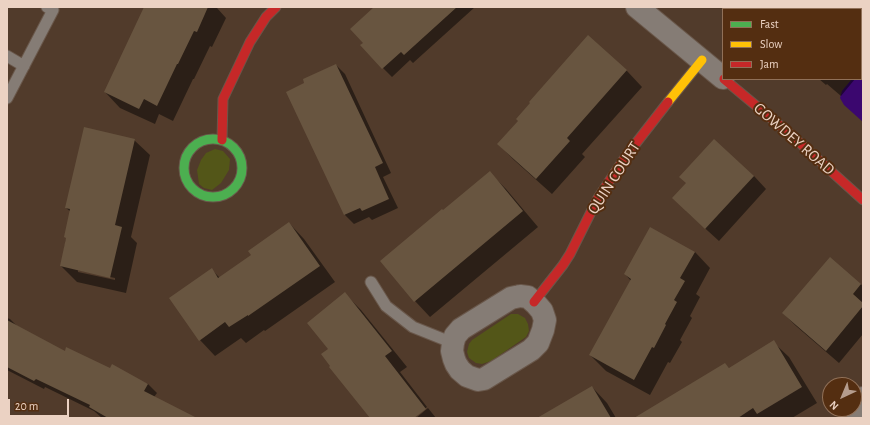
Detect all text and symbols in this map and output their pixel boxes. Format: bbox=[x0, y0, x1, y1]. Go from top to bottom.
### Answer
legend bbox=[722, 8, 862, 80]
text: Fast bbox=[760, 18, 779, 30]
text: Slow bbox=[760, 38, 782, 50]
text: Jam bbox=[760, 58, 779, 70]
street label: GOWDEY ROAD bbox=[750, 99, 838, 179]
street label: QUIN COURT bbox=[583, 138, 645, 218]
north arrow bbox=[822, 377, 862, 417]
scale bar bbox=[10, 391, 71, 417]
text: N bbox=[827, 399, 841, 412]
text: 20 m bbox=[15, 400, 38, 412]

